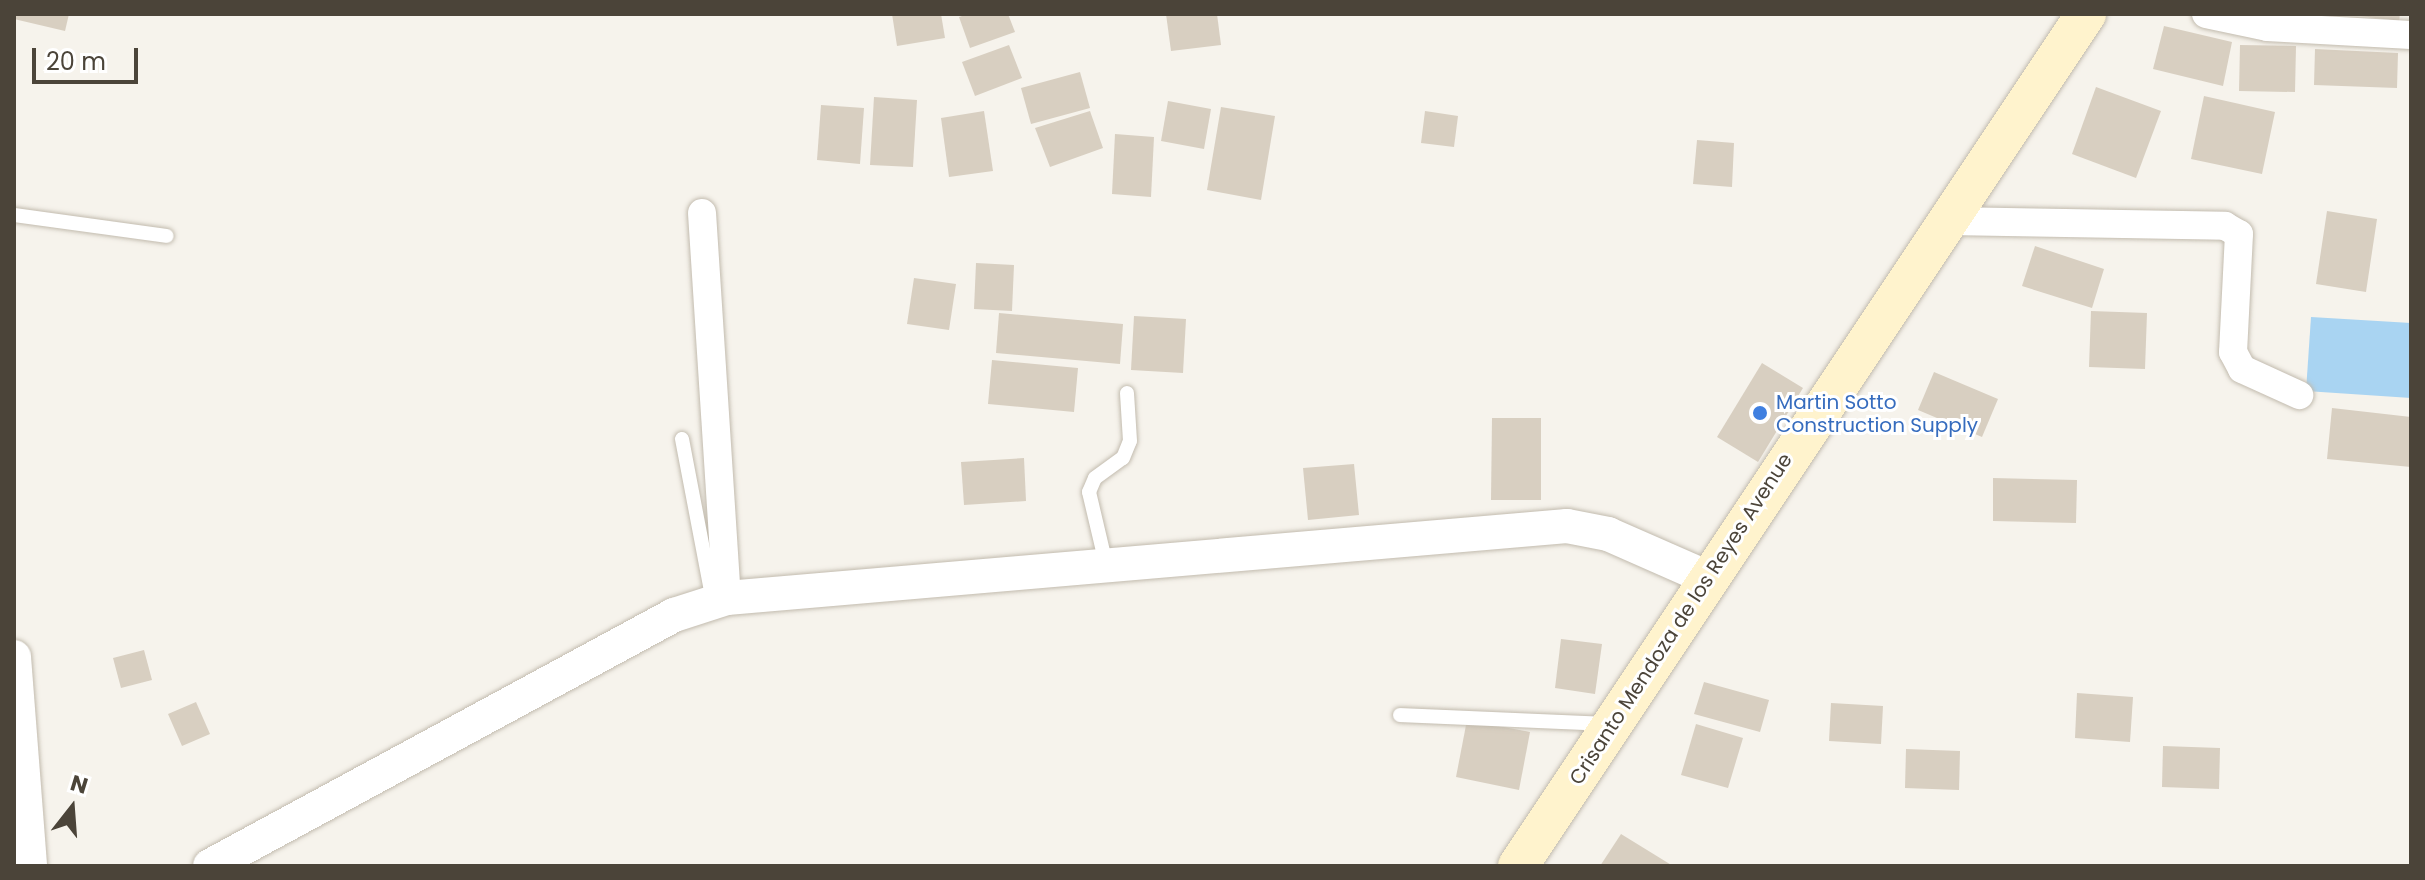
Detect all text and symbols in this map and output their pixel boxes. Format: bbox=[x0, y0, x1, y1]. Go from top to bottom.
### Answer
scale bar bbox=[36, 32, 142, 82]
text: 20 m bbox=[46, 45, 106, 78]
place label: Martin Sotto Construction Supply bbox=[1776, 390, 1978, 437]
marker: Martin Sotto Construction Supply bbox=[1751, 404, 1769, 422]
street label: Crisanto Mendoza de los Reyes Avenue bbox=[1565, 449, 1797, 789]
text: N bbox=[67, 767, 92, 802]
north arrow bbox=[32, 768, 112, 848]

